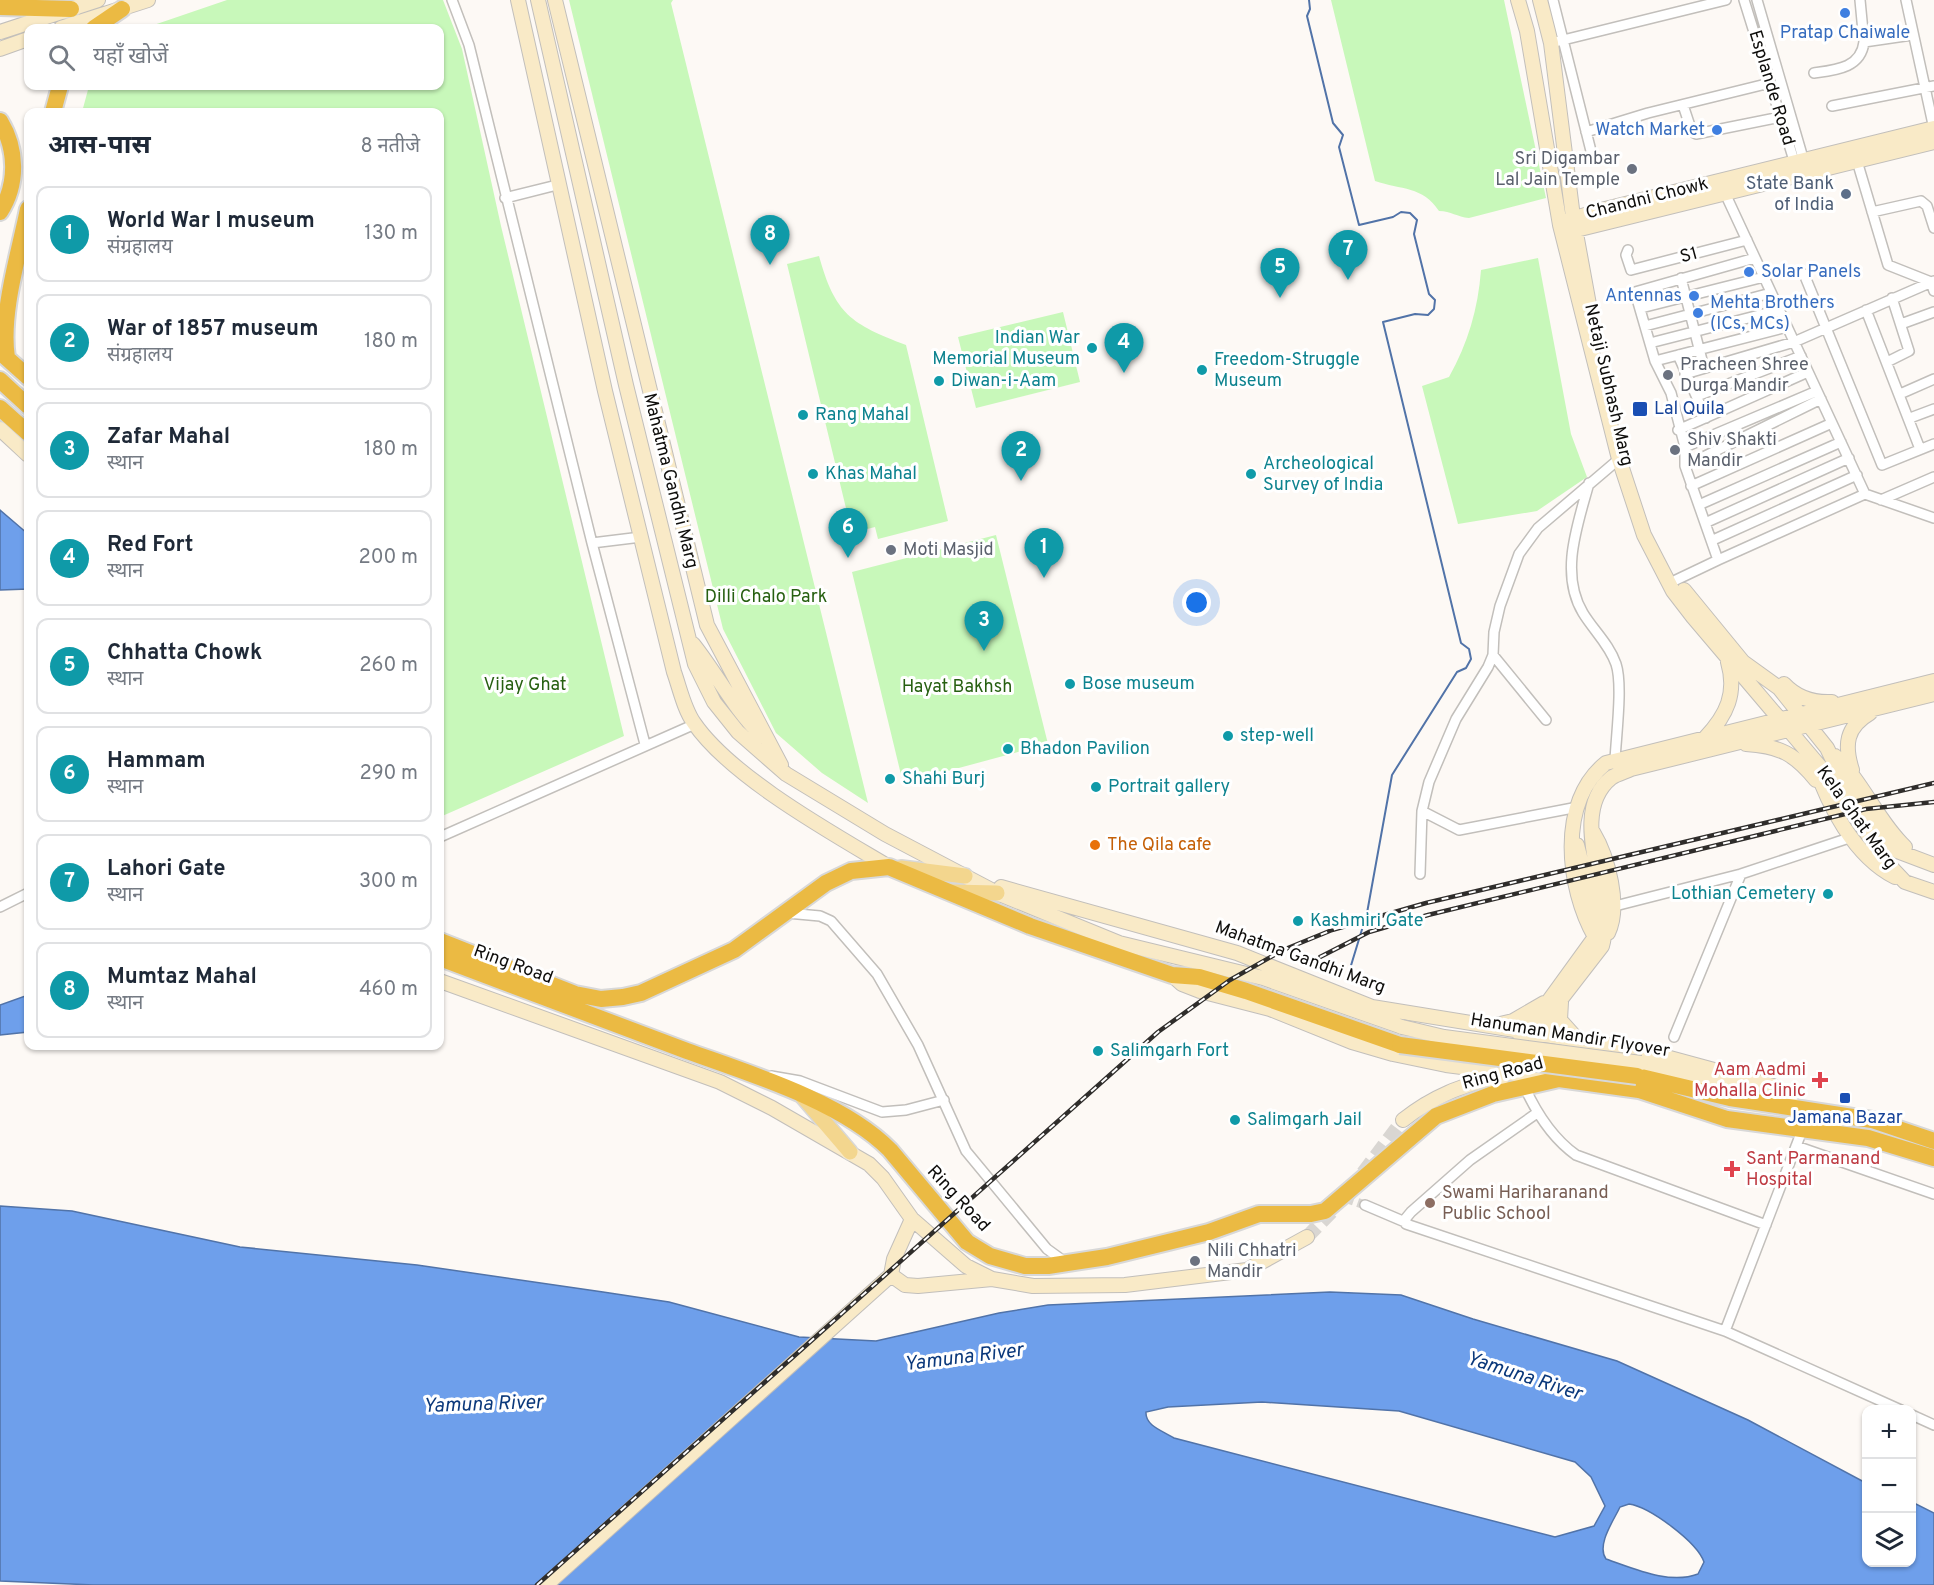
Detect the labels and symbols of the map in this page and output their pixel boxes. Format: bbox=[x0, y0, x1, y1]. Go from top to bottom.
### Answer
marker: Pratap Chaiwale bbox=[1838, 6, 1852, 20]
place label: Pratap Chaiwale bbox=[1780, 22, 1910, 45]
street label: Esplande Road bbox=[1743, 27, 1799, 149]
place label: Watch Market bbox=[1595, 119, 1705, 142]
marker: Watch Market bbox=[1710, 123, 1724, 137]
place label: Sri Digambar Lal Jain Temple bbox=[1495, 148, 1620, 192]
marker: Sri Digambar Lal Jain Temple bbox=[1625, 162, 1639, 176]
street label: Chandni Chowk bbox=[1583, 173, 1711, 225]
place label: State Bank of India bbox=[1746, 173, 1834, 217]
marker: State Bank of India bbox=[1839, 187, 1853, 201]
pin: 8 bbox=[750, 216, 790, 265]
pin: 7 bbox=[1328, 230, 1368, 280]
street label: S1 bbox=[1678, 243, 1700, 269]
pin: 5 bbox=[1260, 248, 1300, 298]
place label: Solar Panels bbox=[1761, 261, 1861, 284]
marker: Solar Panels bbox=[1742, 265, 1756, 279]
place label: Antennas bbox=[1605, 285, 1682, 308]
marker: Antennas bbox=[1687, 289, 1701, 303]
place label: Mehta Brothers (ICs, MCs) bbox=[1710, 292, 1835, 336]
street label: Netaji Subhash Marg bbox=[1578, 301, 1638, 469]
marker: Mehta Brothers (ICs, MCs) bbox=[1691, 306, 1705, 320]
pin: 4 bbox=[1104, 324, 1144, 373]
place label: Indian War Memorial Museum bbox=[932, 327, 1080, 371]
marker: Indian War Memorial Museum bbox=[1085, 341, 1099, 355]
place label: Freedom-Struggle Museum bbox=[1214, 349, 1360, 393]
place label: Pracheen Shree Durga Mandir bbox=[1680, 354, 1809, 398]
marker: Freedom-Struggle Museum bbox=[1195, 363, 1209, 377]
marker: Pracheen Shree Durga Mandir bbox=[1661, 368, 1675, 382]
place label: Diwan-i-Aam bbox=[951, 370, 1056, 393]
marker: Diwan-i-Aam bbox=[932, 374, 946, 388]
street label: Mahatma Gandhi Marg bbox=[637, 391, 703, 571]
place label: Lal Quila bbox=[1654, 398, 1725, 421]
marker: Lal Quila bbox=[1631, 400, 1649, 418]
place label: Rang Mahal bbox=[815, 404, 909, 427]
marker: Rang Mahal bbox=[796, 408, 810, 422]
place label: Shiv Shakti Mandir bbox=[1687, 429, 1777, 473]
pin: 2 bbox=[1002, 432, 1040, 481]
marker: Shiv Shakti Mandir bbox=[1668, 443, 1682, 457]
place label: Archeological Survey of India bbox=[1263, 453, 1383, 497]
place label: Khas Mahal bbox=[825, 463, 917, 486]
marker: Khas Mahal bbox=[806, 467, 820, 481]
marker: Archeological Survey of India bbox=[1244, 467, 1258, 481]
pin: 6 bbox=[828, 508, 868, 558]
pin: 1 bbox=[1024, 528, 1064, 578]
place label: Moti Masjid bbox=[903, 539, 994, 562]
marker: Moti Masjid bbox=[884, 543, 898, 557]
park label: Dilli Chalo Park bbox=[705, 586, 827, 609]
your location bbox=[1182, 588, 1211, 617]
pin: 3 bbox=[964, 602, 1004, 651]
place label: Bose museum bbox=[1082, 673, 1195, 696]
park label: Vijay Ghat bbox=[483, 674, 567, 697]
park label: Hayat Bakhsh bbox=[902, 676, 1012, 699]
marker: Bose museum bbox=[1063, 677, 1077, 691]
place label: step-well bbox=[1240, 725, 1314, 748]
marker: step-well bbox=[1221, 729, 1235, 743]
place label: Bhadon Pavilion bbox=[1020, 738, 1150, 761]
marker: Bhadon Pavilion bbox=[1001, 742, 1015, 756]
street label: Kela Ghat Marg bbox=[1811, 762, 1901, 874]
place label: Shahi Burj bbox=[902, 768, 985, 791]
marker: Shahi Burj bbox=[883, 772, 897, 786]
place label: Portrait gallery bbox=[1108, 776, 1230, 799]
marker: Portrait gallery bbox=[1089, 780, 1103, 794]
place label: The Qila cafe bbox=[1107, 834, 1211, 857]
marker: The Qila cafe bbox=[1088, 838, 1102, 852]
place label: Lothian Cemetery bbox=[1671, 883, 1816, 906]
marker: Lothian Cemetery bbox=[1821, 887, 1835, 901]
place label: Kashmiri Gate bbox=[1310, 910, 1423, 933]
marker: Kashmiri Gate bbox=[1291, 914, 1305, 928]
street label: Mahatma Gandhi Marg bbox=[1212, 916, 1388, 1000]
street label: Ring Road bbox=[470, 940, 556, 990]
street label: Hanuman Mandir Flyover bbox=[1469, 1009, 1671, 1063]
place label: Salimgarh Fort bbox=[1110, 1040, 1229, 1063]
marker: Salimgarh Fort bbox=[1091, 1044, 1105, 1058]
street label: Ring Road bbox=[1460, 1052, 1546, 1096]
place label: Aam Aadmi Mohalla Clinic bbox=[1694, 1059, 1806, 1103]
marker: Aam Aadmi Mohalla Clinic bbox=[1811, 1071, 1829, 1089]
marker: Jamana Bazar bbox=[1838, 1091, 1852, 1105]
place label: Jamana Bazar bbox=[1787, 1107, 1903, 1130]
place label: Salimgarh Jail bbox=[1247, 1109, 1362, 1132]
marker: Salimgarh Jail bbox=[1228, 1113, 1242, 1127]
place label: Sant Parmanand Hospital bbox=[1746, 1148, 1880, 1192]
marker: Sant Parmanand Hospital bbox=[1723, 1160, 1741, 1178]
street label: Ring Road bbox=[921, 1161, 995, 1237]
place label: Swami Hariharanand Public School bbox=[1442, 1182, 1609, 1226]
marker: Swami Hariharanand Public School bbox=[1423, 1196, 1437, 1210]
place label: Nili Chhatri Mandir bbox=[1207, 1240, 1297, 1284]
marker: Nili Chhatri Mandir bbox=[1188, 1254, 1202, 1268]
water label: Yamuna River bbox=[903, 1338, 1026, 1378]
water label: Yamuna River bbox=[1463, 1346, 1586, 1408]
water label: Yamuna River bbox=[423, 1390, 545, 1420]

